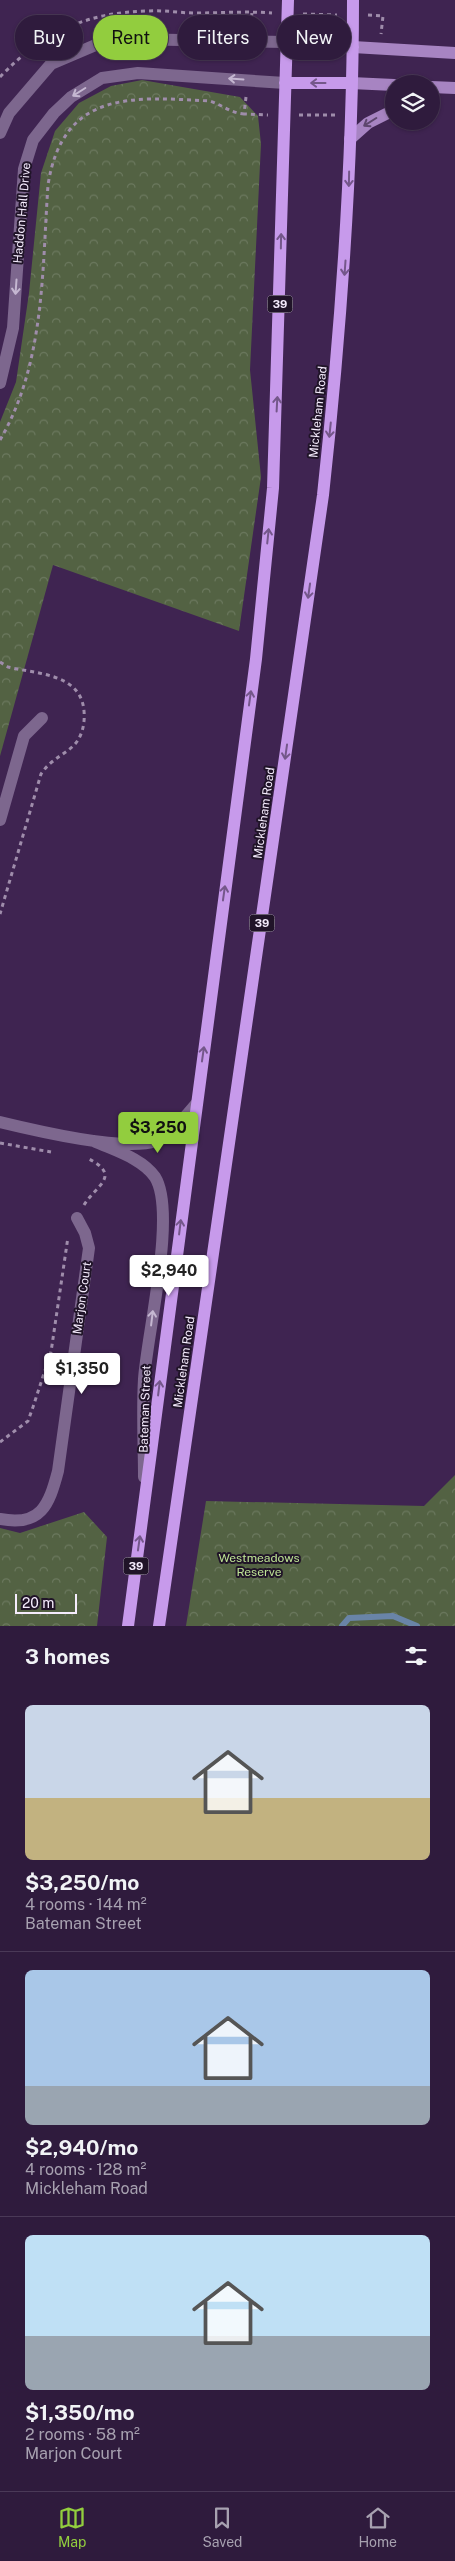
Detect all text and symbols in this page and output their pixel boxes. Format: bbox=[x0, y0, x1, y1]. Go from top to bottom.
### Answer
chip: Buy bbox=[15, 15, 83, 60]
chip: Rent bbox=[93, 15, 168, 60]
chip: Filters bbox=[178, 15, 267, 60]
chip: New bbox=[277, 15, 351, 60]
one-way arrow bbox=[229, 75, 245, 84]
map controls bbox=[385, 75, 440, 130]
button: layers bbox=[385, 75, 440, 130]
one-way arrow bbox=[311, 78, 327, 88]
one-way arrow bbox=[72, 88, 86, 98]
one-way arrow bbox=[364, 118, 378, 128]
street label: Haddon Hall Drive bbox=[11, 162, 33, 264]
one-way arrow bbox=[344, 170, 354, 187]
one-way arrow bbox=[276, 234, 286, 250]
one-way arrow bbox=[340, 259, 350, 275]
one-way arrow bbox=[11, 279, 20, 295]
road number: 39 bbox=[268, 296, 292, 312]
street label: Mickleham Road bbox=[306, 365, 330, 459]
one-way arrow bbox=[272, 396, 282, 412]
one-way arrow bbox=[325, 421, 335, 437]
one-way arrow bbox=[263, 528, 273, 544]
one-way arrow bbox=[304, 582, 314, 598]
one-way arrow bbox=[246, 690, 256, 706]
one-way arrow bbox=[281, 743, 291, 759]
street label: Mickleham Road bbox=[251, 766, 277, 860]
one-way arrow bbox=[220, 886, 230, 902]
road number: 39 bbox=[250, 914, 274, 931]
one-way arrow bbox=[198, 1047, 208, 1063]
pin: $3,250 bbox=[117, 1112, 199, 1154]
text: $3,250 bbox=[129, 1118, 187, 1137]
one-way arrow bbox=[175, 1220, 185, 1236]
pin: $2,940 bbox=[128, 1254, 210, 1297]
street label: Marjon Court bbox=[70, 1261, 94, 1335]
text: $2,940 bbox=[141, 1261, 197, 1280]
one-way arrow bbox=[147, 1310, 157, 1326]
street label: Mickleham Road bbox=[171, 1315, 197, 1409]
pin: $1,350 bbox=[41, 1352, 123, 1395]
text: $1,350 bbox=[55, 1359, 109, 1378]
street label: Bateman Street bbox=[136, 1365, 154, 1453]
one-way arrow bbox=[154, 1381, 164, 1397]
one-way arrow bbox=[134, 1535, 144, 1551]
park label: Westmeadows Reserve bbox=[218, 1551, 300, 1579]
road number: 39 bbox=[124, 1558, 148, 1574]
scale bar bbox=[15, 1591, 78, 1614]
text: 20 m bbox=[22, 1595, 54, 1611]
icon: filters bbox=[402, 1642, 430, 1670]
text: 3 homes bbox=[25, 1644, 110, 1669]
icon: home bbox=[183, 1737, 273, 1827]
text: $3,250/mo bbox=[25, 1870, 139, 1895]
text: 4 rooms · 144 m² bbox=[25, 1895, 147, 1914]
text: Bateman Street bbox=[25, 1914, 142, 1933]
icon: home bbox=[183, 2003, 273, 2093]
text: $2,940/mo bbox=[25, 2135, 138, 2160]
text: 4 rooms · 128 m² bbox=[25, 2160, 146, 2179]
text: Mickleham Road bbox=[25, 2179, 148, 2198]
icon: home bbox=[183, 2268, 273, 2358]
text: $1,350/mo bbox=[25, 2400, 135, 2425]
text: 2 rooms · 58 m² bbox=[25, 2425, 140, 2444]
text: Marjon Court bbox=[25, 2444, 122, 2463]
tab: Map bbox=[58, 2504, 86, 2550]
tab: Saved bbox=[202, 2504, 242, 2550]
tab: Home bbox=[358, 2504, 397, 2550]

